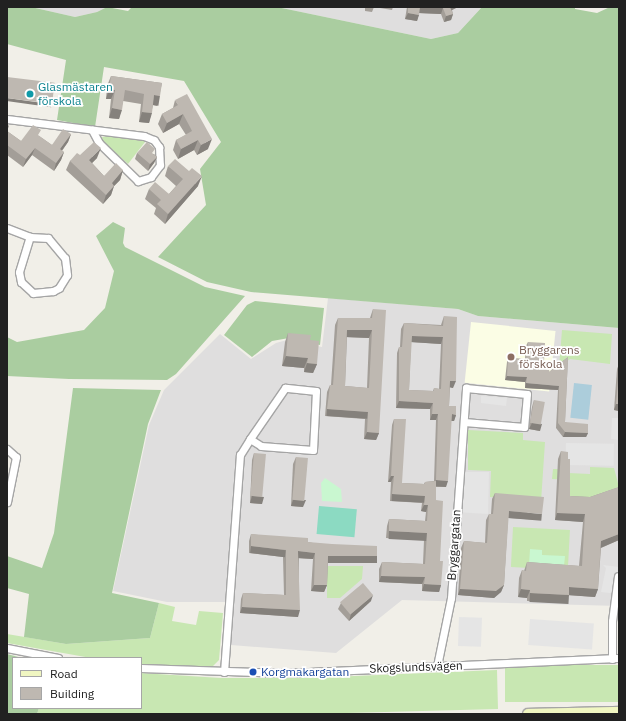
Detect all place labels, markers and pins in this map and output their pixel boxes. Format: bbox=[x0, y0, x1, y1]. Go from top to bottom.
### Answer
place label: Glasmästaren förskola bbox=[38, 80, 113, 108]
marker: Glasmästaren förskola bbox=[25, 89, 35, 99]
place label: Bryggarens förskola bbox=[519, 343, 580, 371]
marker: Bryggarens förskola bbox=[506, 352, 516, 362]
place label: Korgmakargatan bbox=[261, 665, 349, 679]
marker: Korgmakargatan bbox=[248, 667, 258, 677]

